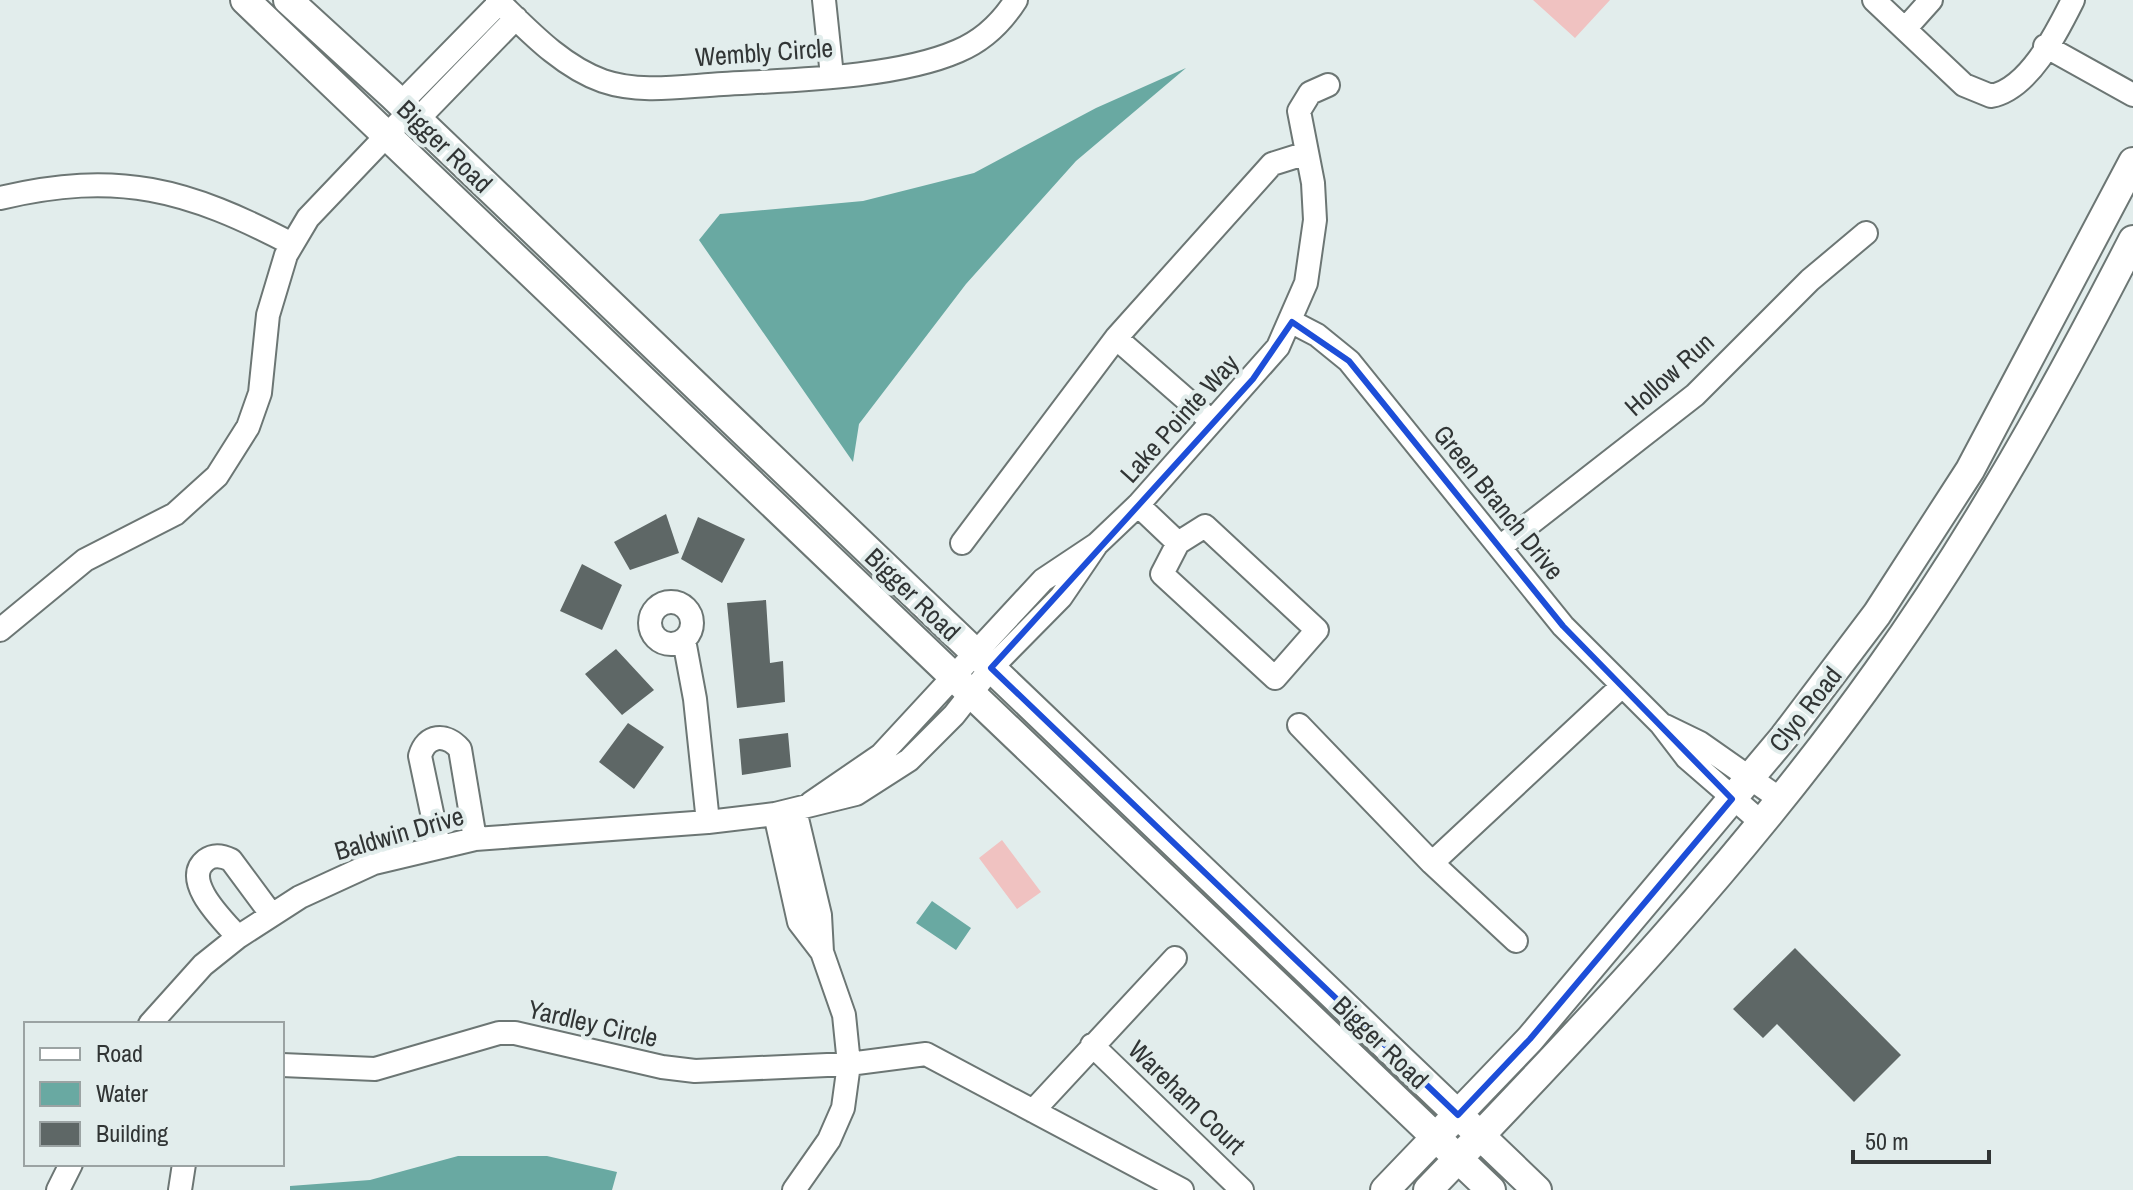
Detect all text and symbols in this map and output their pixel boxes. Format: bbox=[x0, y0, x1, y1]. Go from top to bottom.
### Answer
street label: Wembly Circle bbox=[694, 30, 834, 74]
street label: Bigger Road bbox=[390, 92, 500, 200]
street label: Hollow Run bbox=[1617, 325, 1721, 423]
street label: Lake Pointe Way bbox=[1112, 346, 1246, 490]
street label: Green Branch Drive bbox=[1426, 417, 1572, 587]
street label: Bigger Road bbox=[858, 540, 968, 648]
street label: Clyo Road bbox=[1761, 659, 1849, 759]
street label: Baldwin Drive bbox=[330, 798, 468, 868]
street label: Bigger Road bbox=[1326, 988, 1436, 1096]
street label: Yardley Circle bbox=[525, 991, 661, 1055]
legend bbox=[24, 1022, 284, 1166]
street label: Wareham Court bbox=[1121, 1032, 1253, 1162]
text: Road bbox=[96, 1037, 143, 1069]
text: Water bbox=[96, 1077, 148, 1109]
scale bar bbox=[1853, 1114, 1989, 1164]
text: Building bbox=[96, 1117, 168, 1149]
text: 50 m bbox=[1865, 1125, 1909, 1157]

